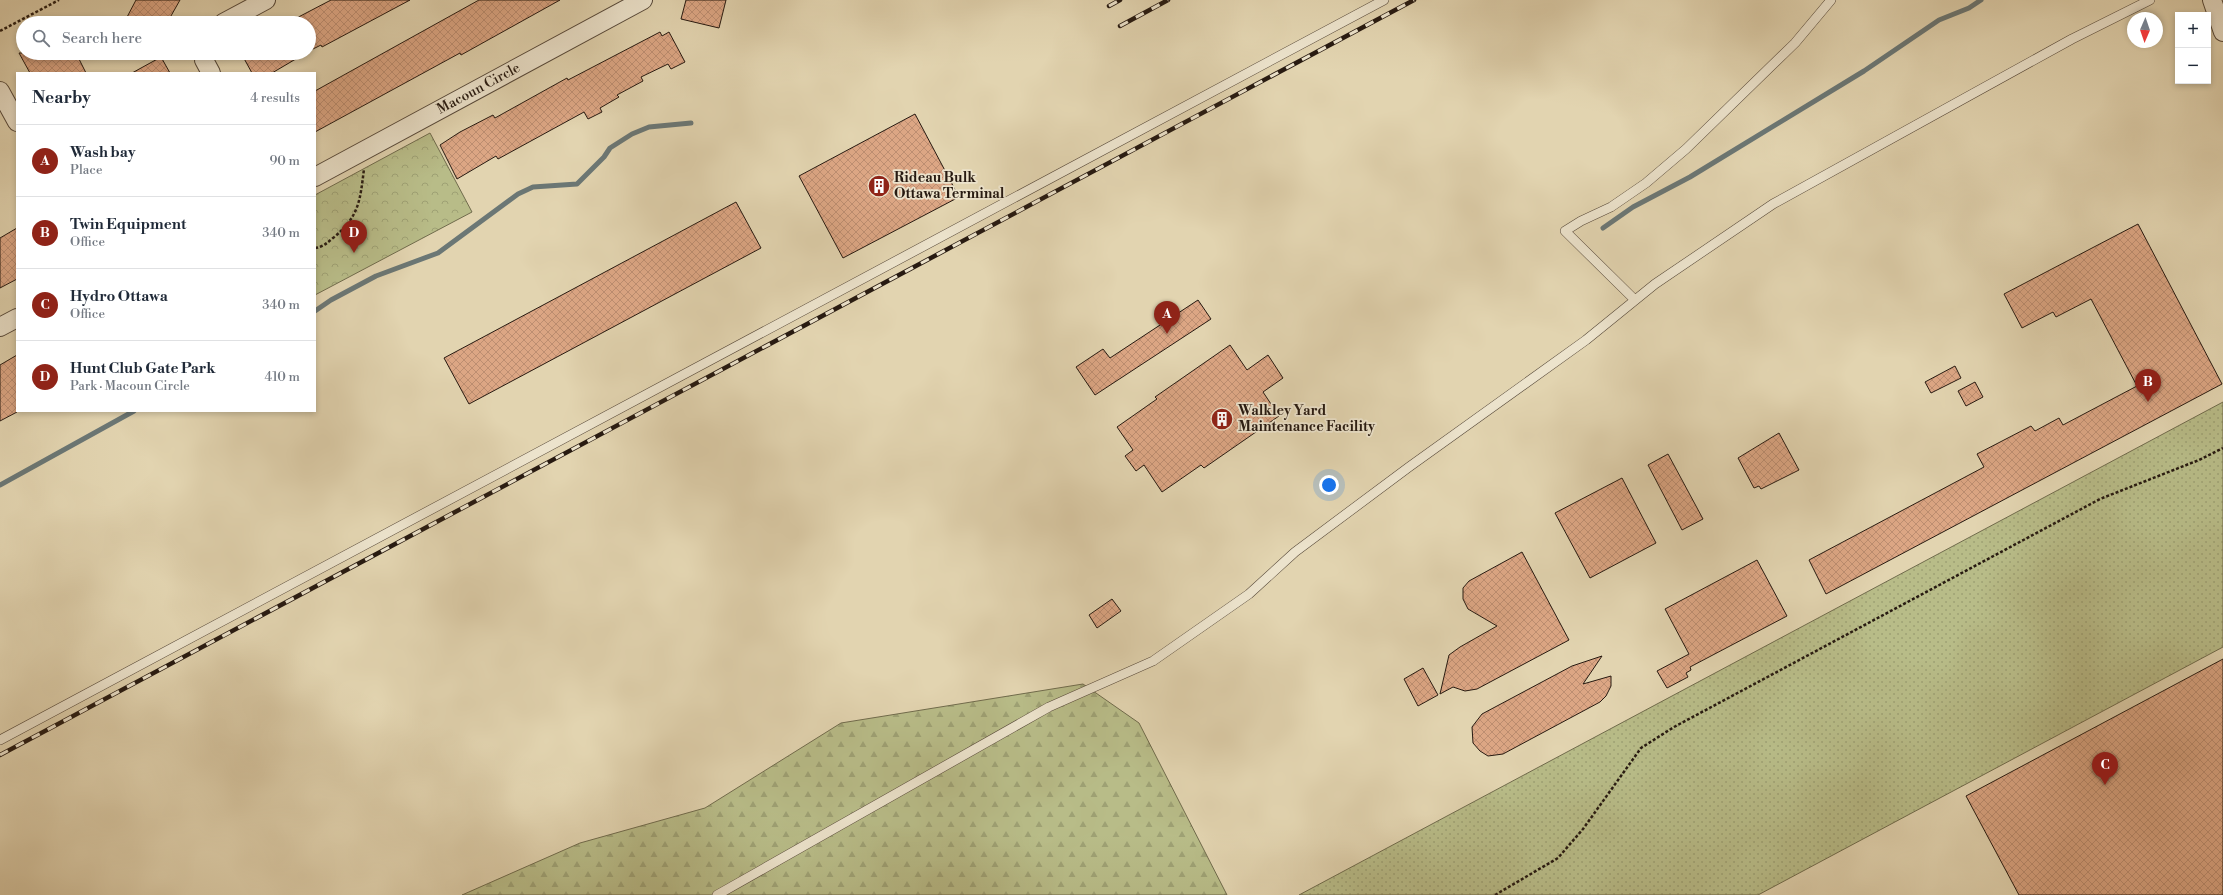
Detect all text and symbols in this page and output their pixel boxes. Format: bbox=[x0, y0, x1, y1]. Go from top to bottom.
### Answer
north arrow bbox=[2127, 12, 2163, 48]
map controls bbox=[2175, 12, 2211, 84]
button: + bbox=[2175, 12, 2211, 48]
search box bbox=[16, 16, 316, 60]
icon: search bbox=[30, 27, 52, 49]
text: Search here bbox=[62, 29, 142, 48]
button: − bbox=[2175, 48, 2211, 84]
street label: Macoun Circle bbox=[434, 59, 523, 118]
text: Nearby bbox=[32, 87, 91, 109]
text: 4 results bbox=[250, 90, 300, 106]
text: Wash bay bbox=[70, 143, 135, 162]
text: A bbox=[40, 153, 50, 169]
text: 90 m bbox=[269, 153, 300, 169]
text: Place bbox=[70, 162, 102, 178]
place label: Rideau Bulk Ottawa Terminal bbox=[894, 169, 1005, 203]
building icon: Rideau Bulk Ottawa Terminal bbox=[866, 173, 892, 199]
text: Twin Equipment bbox=[70, 215, 186, 234]
pin: D bbox=[341, 220, 367, 253]
text: B bbox=[40, 225, 50, 241]
text: 340 m bbox=[262, 225, 300, 241]
text: Office bbox=[70, 234, 105, 250]
text: Hydro Ottawa bbox=[70, 287, 168, 306]
text: C bbox=[40, 297, 50, 313]
text: 340 m bbox=[262, 297, 300, 313]
pin: A bbox=[1154, 301, 1180, 334]
text: Office bbox=[70, 306, 105, 322]
text: Hunt Club Gate Park bbox=[70, 359, 215, 378]
text: D bbox=[40, 369, 50, 385]
text: 410 m bbox=[264, 369, 300, 385]
pin: B bbox=[2135, 369, 2161, 402]
text: Park · Macoun Circle bbox=[70, 378, 190, 394]
place label: Walkley Yard Maintenance Facility bbox=[1237, 402, 1376, 436]
building icon: Walkley Yard Maintenance Facility bbox=[1209, 406, 1235, 432]
your location bbox=[1319, 475, 1339, 495]
pin: C bbox=[2092, 752, 2118, 785]

